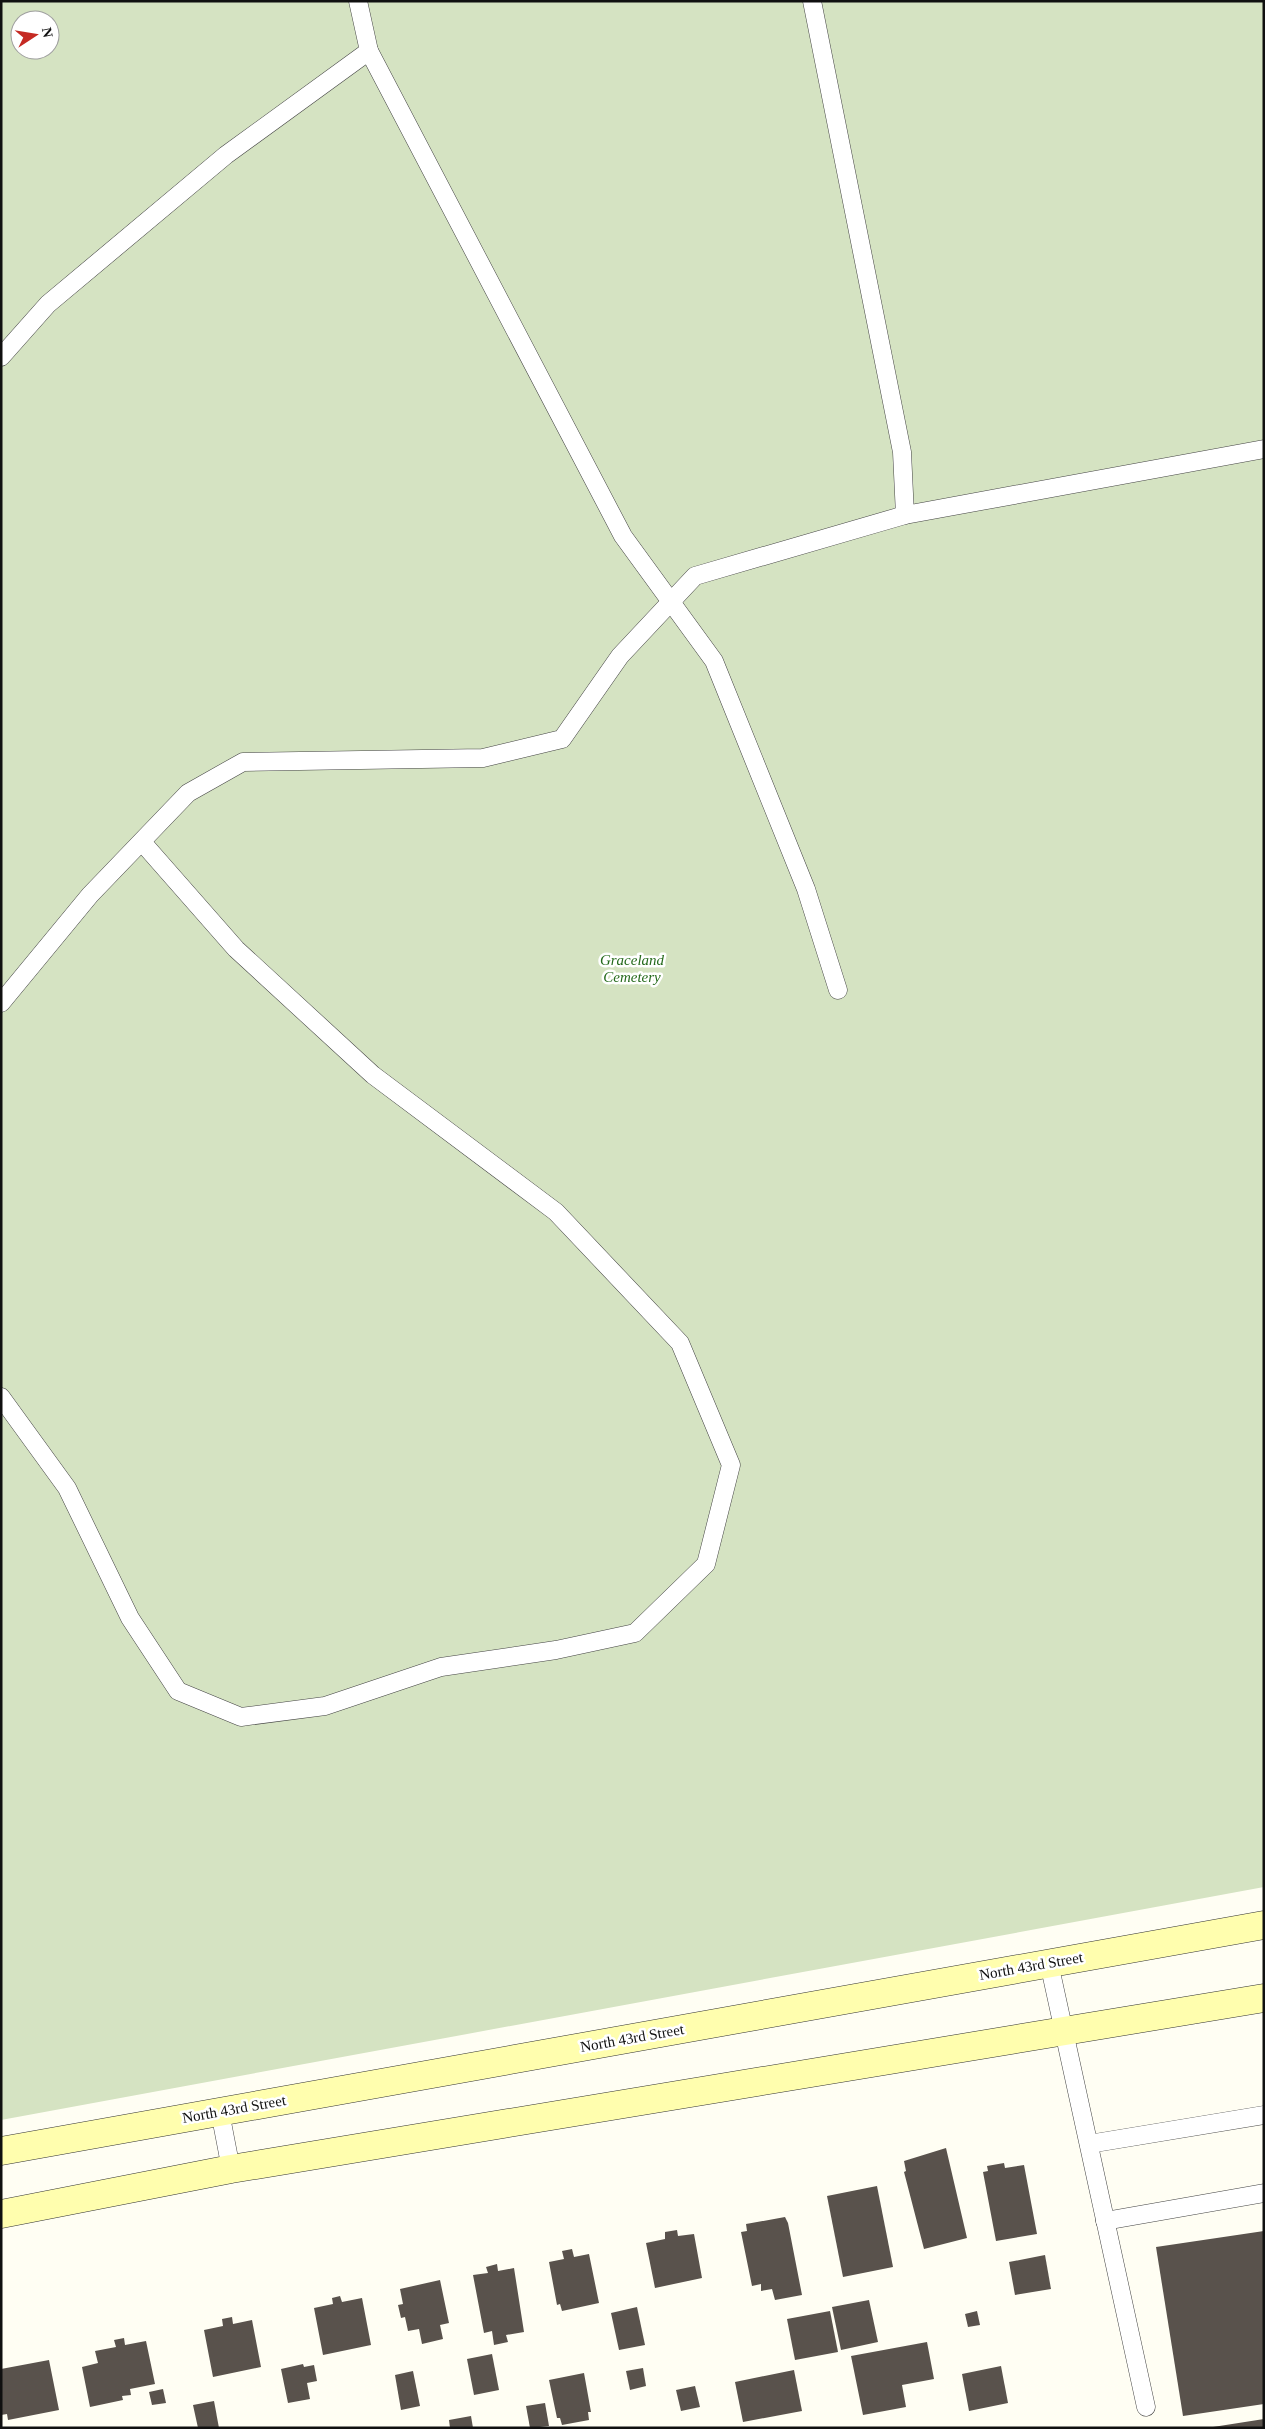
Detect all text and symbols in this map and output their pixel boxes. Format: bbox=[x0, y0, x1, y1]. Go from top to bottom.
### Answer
north arrow bbox=[10, 10, 60, 60]
text: N bbox=[39, 26, 56, 39]
park label: Graceland Cemetery bbox=[600, 952, 665, 985]
street label: North 43rd Street bbox=[978, 1949, 1085, 1983]
street label: North 43rd Street bbox=[579, 2021, 686, 2055]
street label: North 43rd Street bbox=[181, 2092, 288, 2126]

